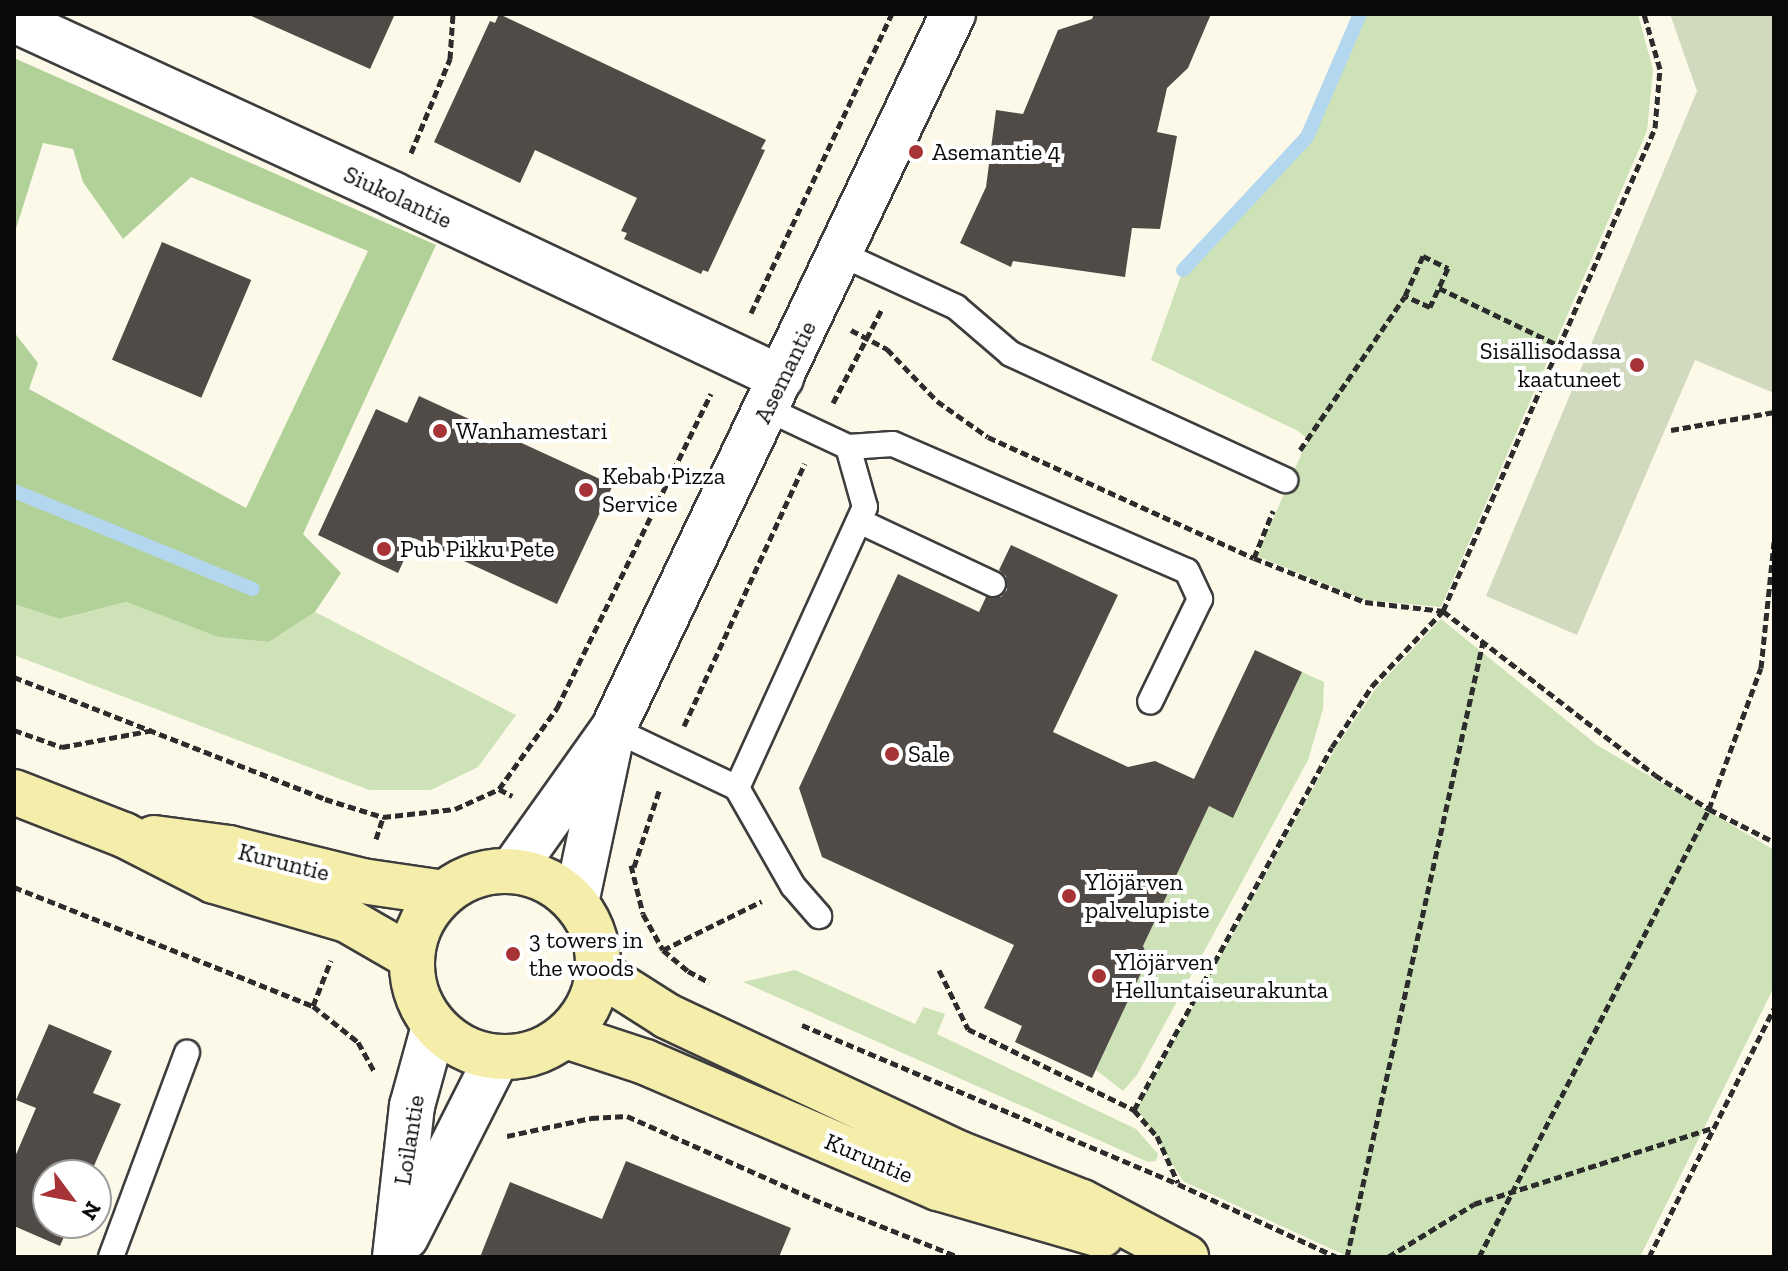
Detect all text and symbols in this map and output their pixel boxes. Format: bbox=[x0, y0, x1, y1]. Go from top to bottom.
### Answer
place label: Asemantie 4 bbox=[932, 138, 1061, 166]
marker: Asemantie 4 bbox=[907, 143, 925, 161]
street label: Siukolantie bbox=[339, 159, 457, 235]
street label: Asemantie bbox=[748, 316, 822, 428]
place label: Sisällisodassa kaatuneet bbox=[1480, 337, 1621, 393]
marker: Sisällisodassa kaatuneet bbox=[1628, 356, 1646, 374]
place label: Wanhamestari bbox=[456, 417, 608, 445]
marker: Wanhamestari bbox=[431, 422, 449, 440]
place label: Kebab Pizza Service bbox=[602, 462, 725, 518]
marker: Kebab Pizza Service bbox=[577, 481, 595, 499]
place label: Pub Pikku Pete bbox=[400, 535, 555, 563]
marker: Pub Pikku Pete bbox=[375, 540, 393, 558]
place label: Sale bbox=[908, 740, 950, 768]
marker: Sale bbox=[883, 745, 901, 763]
street label: Kuruntie bbox=[235, 837, 333, 887]
place label: Ylöjärven palvelupiste bbox=[1085, 868, 1209, 924]
marker: Ylöjärven palvelupiste bbox=[1060, 887, 1078, 905]
place label: 3 towers in the woods bbox=[529, 926, 643, 982]
marker: 3 towers in the woods bbox=[504, 945, 522, 963]
place label: Ylöjärven Helluntaiseurakunta bbox=[1115, 948, 1328, 1004]
marker: Ylöjärven Helluntaiseurakunta bbox=[1090, 967, 1108, 985]
street label: Loilantie bbox=[388, 1093, 430, 1187]
street label: Kuruntie bbox=[821, 1127, 917, 1189]
north arrow bbox=[32, 1159, 112, 1239]
text: N bbox=[75, 1197, 107, 1225]

